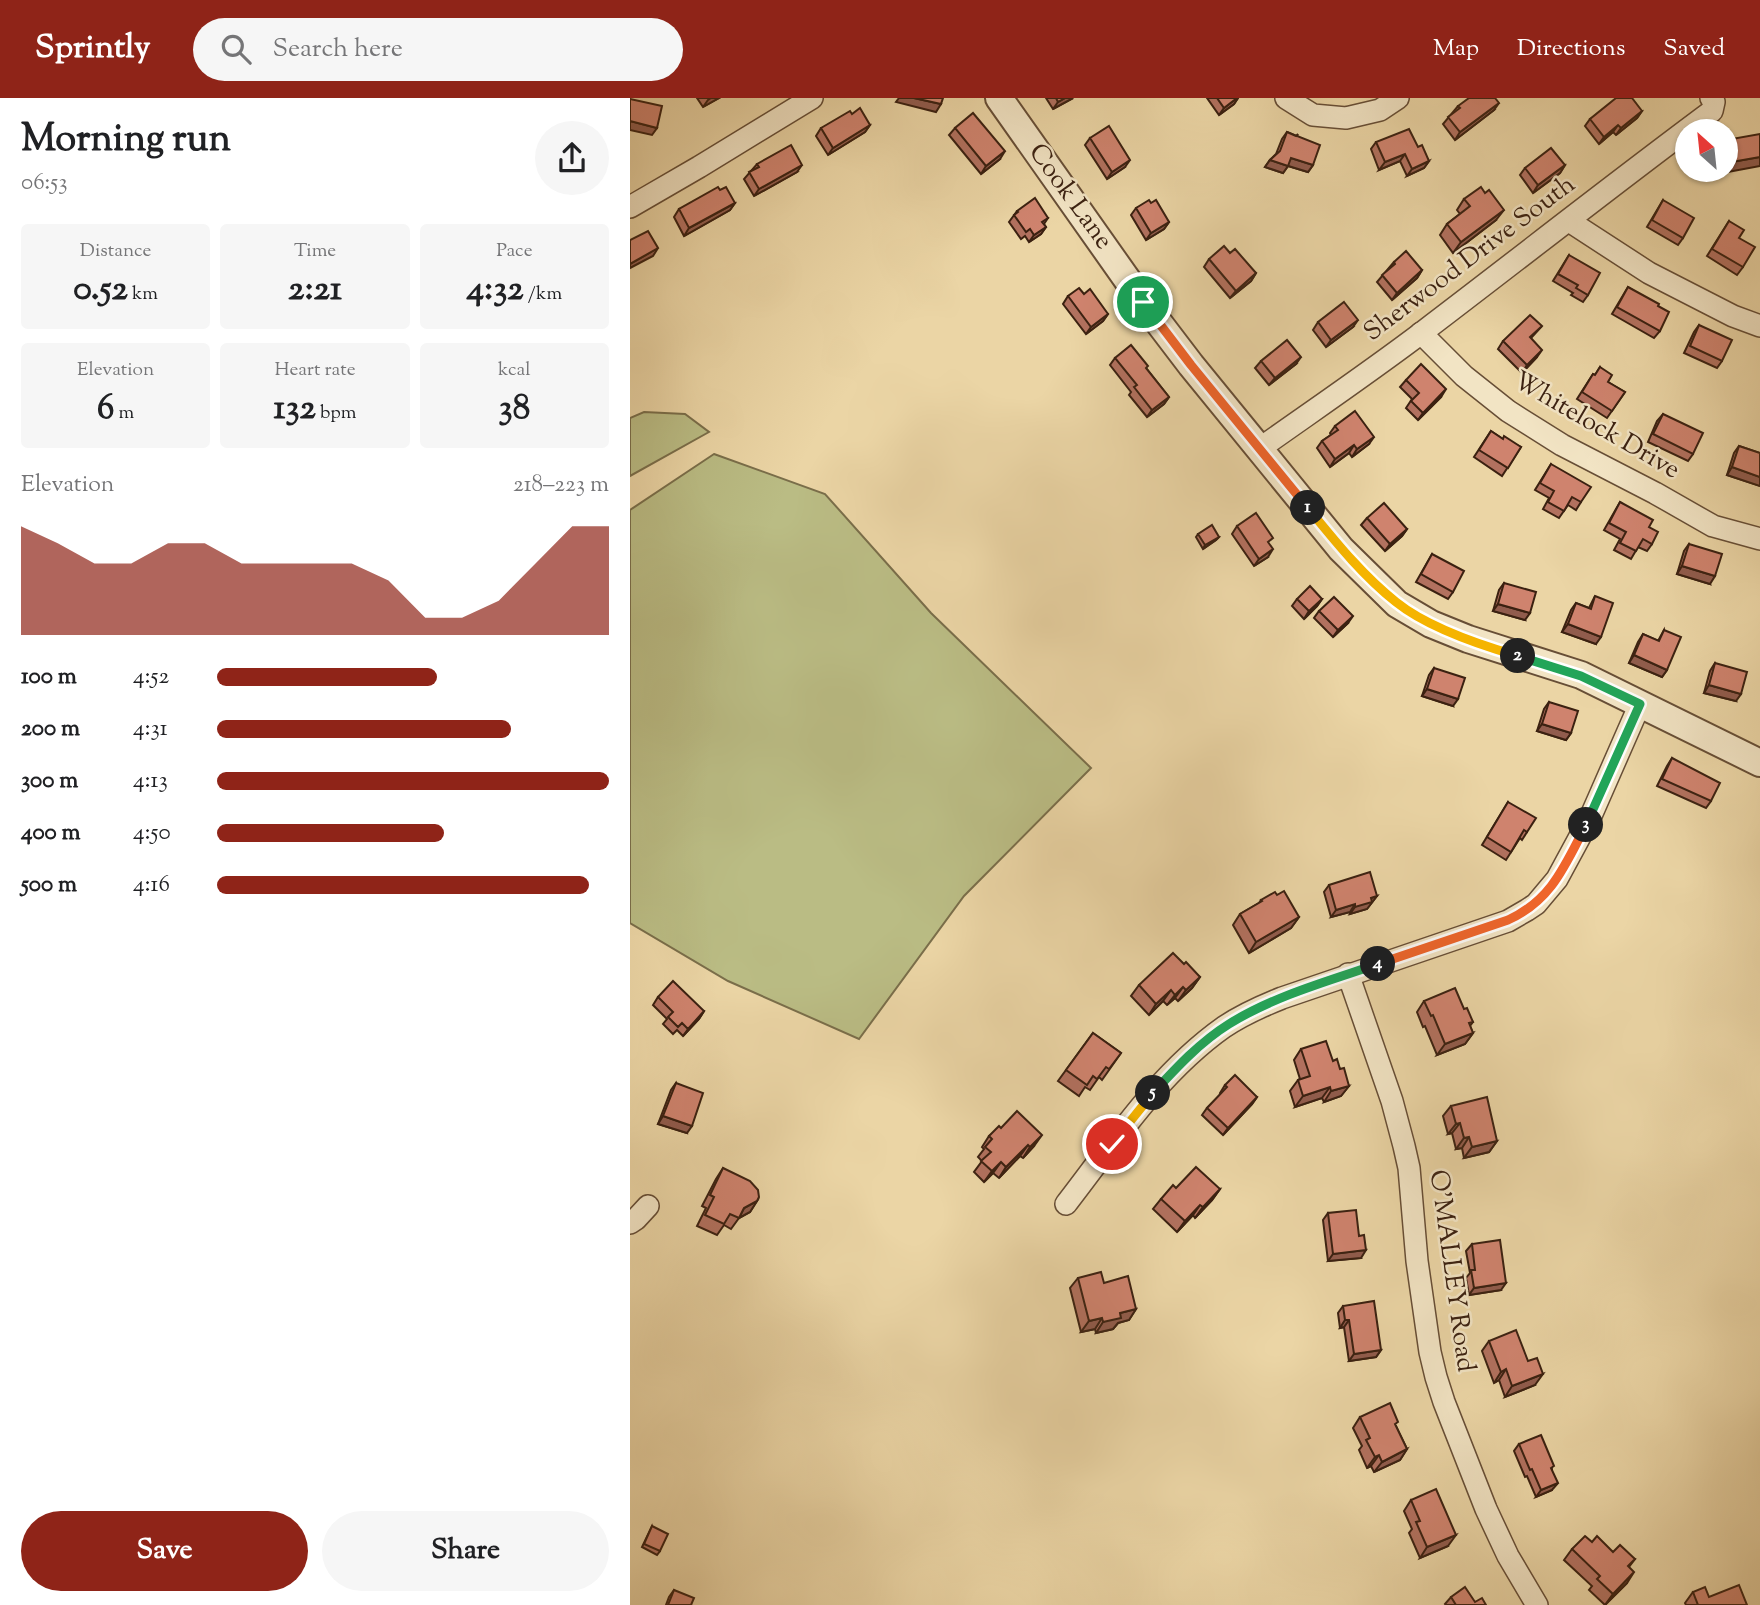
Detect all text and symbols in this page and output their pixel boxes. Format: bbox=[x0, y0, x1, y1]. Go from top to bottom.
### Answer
search box bbox=[193, 18, 683, 81]
text: Sprintly bbox=[35, 25, 151, 73]
icon: search bbox=[217, 30, 255, 68]
text: Search here bbox=[273, 31, 403, 68]
text: Map bbox=[1433, 32, 1479, 66]
text: Directions bbox=[1517, 32, 1625, 66]
text: Saved bbox=[1663, 32, 1725, 66]
text: Morning run bbox=[21, 114, 231, 168]
north arrow bbox=[1675, 119, 1738, 182]
map controls bbox=[1675, 119, 1738, 182]
button: share bbox=[535, 121, 609, 195]
street label: Cook Lane bbox=[1019, 136, 1121, 258]
text: 06:53 bbox=[21, 167, 68, 200]
street label: Sherwood Drive South bbox=[1356, 167, 1584, 351]
text: Distance bbox=[80, 238, 151, 265]
text: Time bbox=[294, 238, 336, 265]
text: Pace bbox=[496, 238, 533, 265]
text: 0.52 bbox=[73, 265, 128, 316]
text: 2:21 bbox=[288, 265, 342, 316]
text: 4:32 bbox=[466, 265, 524, 316]
pin bbox=[1113, 272, 1173, 332]
text: km bbox=[128, 281, 158, 308]
text: /km bbox=[524, 281, 562, 308]
icon: arrive bbox=[1124, 283, 1162, 321]
text: Elevation bbox=[77, 357, 154, 384]
text: Heart rate bbox=[274, 357, 356, 384]
text: kcal bbox=[498, 357, 531, 384]
street label: Whitelock Drive bbox=[1506, 363, 1686, 489]
text: 6 bbox=[97, 384, 114, 435]
text: 132 bbox=[274, 384, 316, 435]
text: 38 bbox=[499, 384, 530, 435]
text: m bbox=[114, 400, 134, 427]
text: bpm bbox=[316, 400, 356, 427]
text: Elevation bbox=[21, 469, 114, 502]
text: 218–223 m bbox=[513, 469, 609, 502]
pin: 1 bbox=[1290, 490, 1326, 526]
text: 1 bbox=[1304, 494, 1311, 521]
pin: 2 bbox=[1500, 638, 1536, 674]
text: 2 bbox=[1513, 642, 1522, 669]
text: 100 m bbox=[21, 661, 77, 694]
text: 4:52 bbox=[133, 661, 169, 694]
text: 200 m bbox=[21, 713, 80, 746]
text: 4:31 bbox=[133, 713, 168, 746]
text: 300 m bbox=[21, 765, 78, 798]
text: 4:13 bbox=[133, 765, 168, 798]
pin: 3 bbox=[1569, 808, 1604, 842]
text: 3 bbox=[1582, 811, 1589, 838]
text: 400 m bbox=[21, 817, 81, 850]
text: 4:50 bbox=[133, 817, 171, 850]
text: 500 m bbox=[21, 869, 77, 902]
text: 4:16 bbox=[133, 869, 170, 902]
pin: 4 bbox=[1360, 946, 1396, 982]
text: 4 bbox=[1373, 950, 1382, 977]
pin: 5 bbox=[1135, 1076, 1170, 1110]
text: 5 bbox=[1149, 1079, 1156, 1106]
pin bbox=[1082, 1114, 1142, 1174]
icon: check bbox=[1093, 1125, 1131, 1163]
street label: O'MALLEY Road bbox=[1419, 1168, 1484, 1375]
button: Save bbox=[21, 1511, 308, 1591]
button: Share bbox=[322, 1511, 609, 1591]

